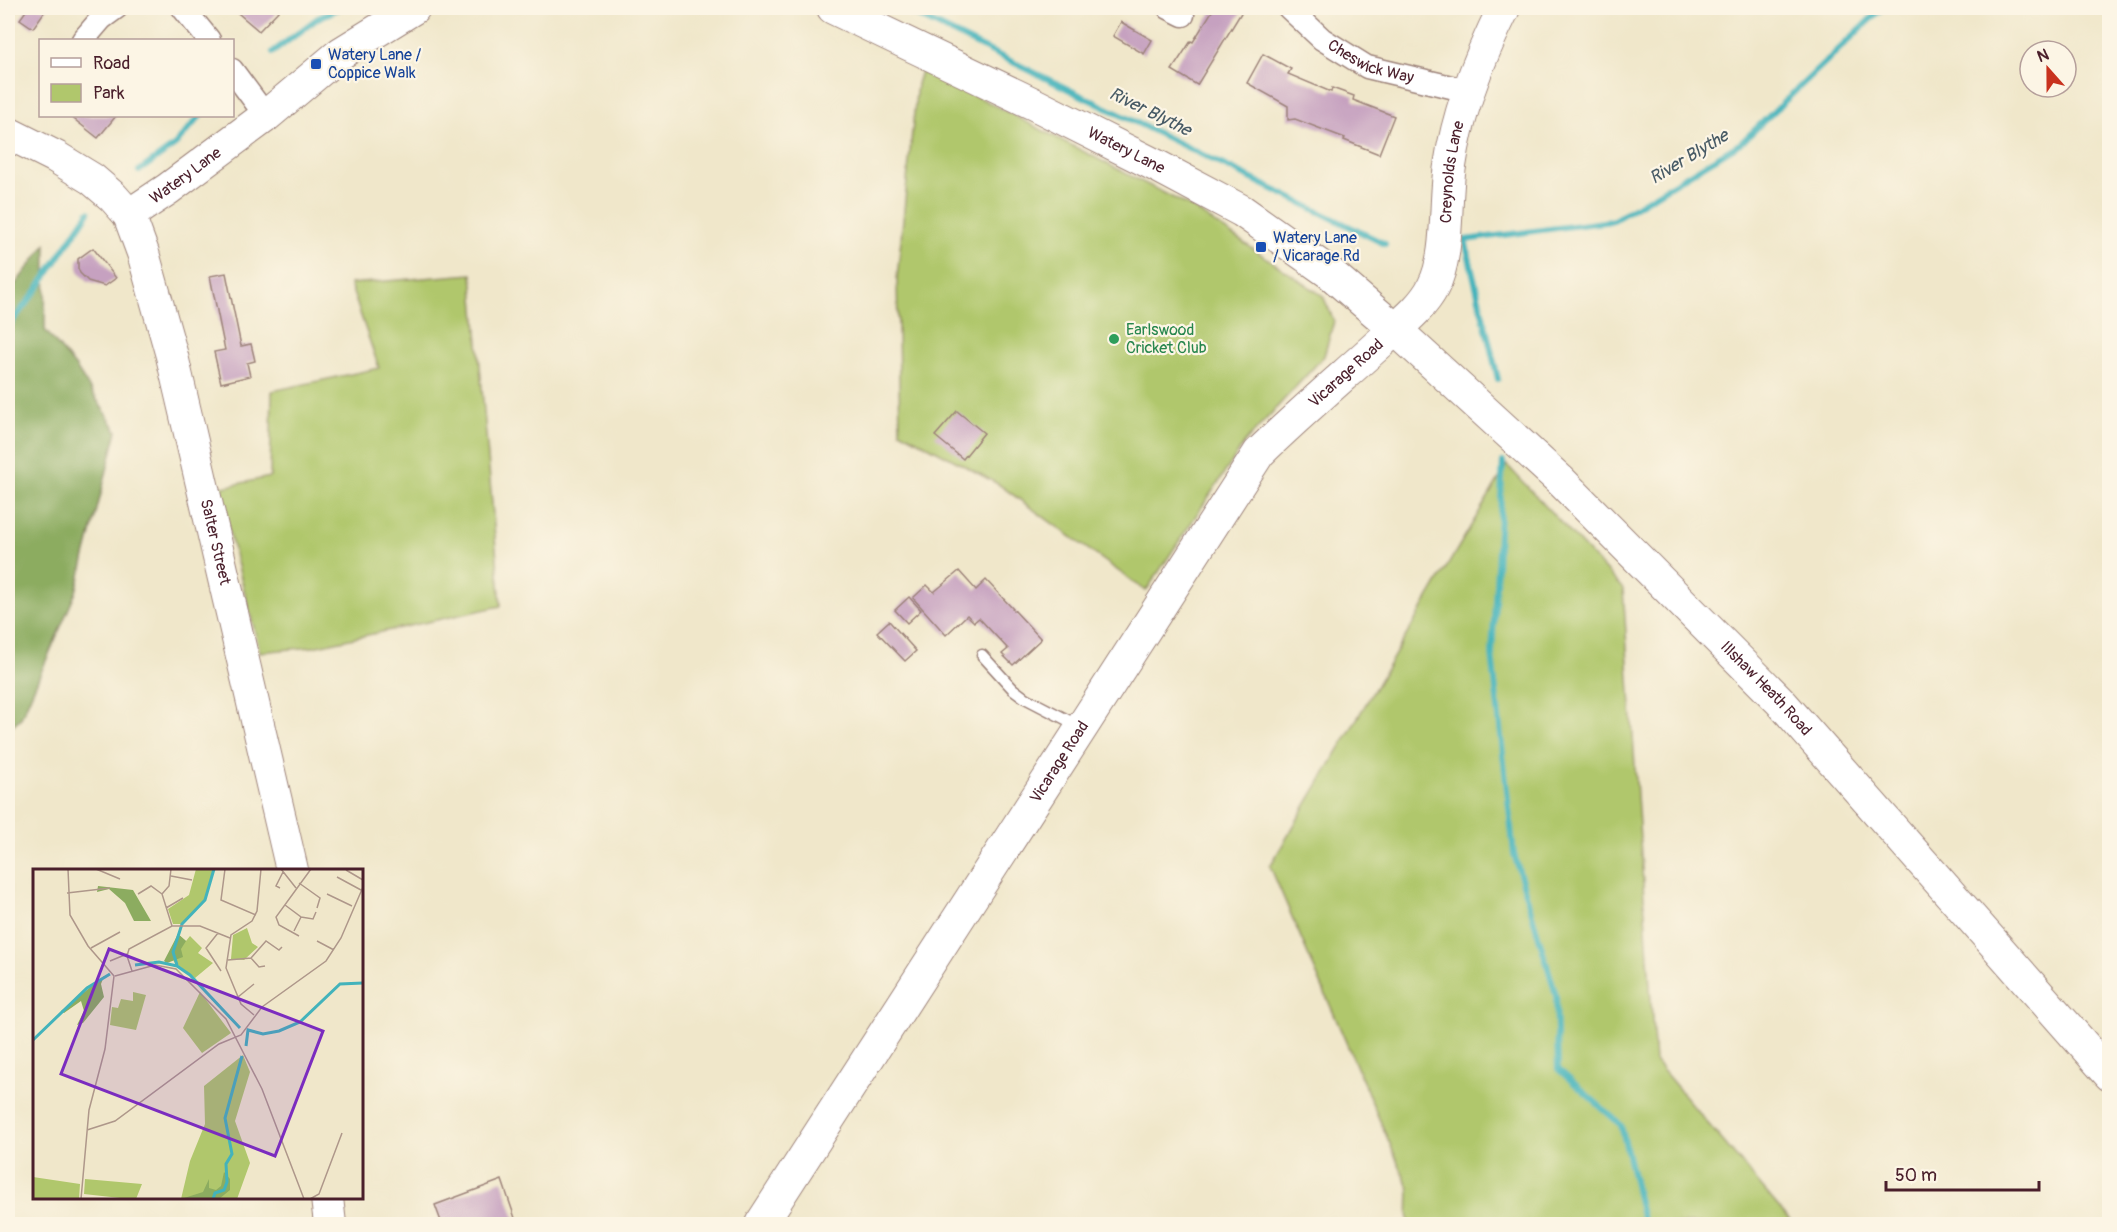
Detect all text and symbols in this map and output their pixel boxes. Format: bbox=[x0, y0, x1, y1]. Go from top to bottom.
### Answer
street label: Cheswick Way bbox=[1324, 35, 1416, 88]
legend bbox=[39, 39, 234, 117]
north arrow bbox=[2018, 39, 2078, 99]
place label: Watery Lane / Coppice Walk bbox=[328, 45, 421, 83]
text: N bbox=[2034, 45, 2052, 67]
text: Road bbox=[93, 52, 130, 75]
marker: Watery Lane / Coppice Walk bbox=[309, 57, 323, 71]
text: Park bbox=[93, 82, 125, 105]
water label: River Blythe bbox=[1105, 82, 1197, 143]
street label: Creynolds Lane bbox=[1436, 119, 1469, 224]
street label: Watery Lane bbox=[1084, 123, 1168, 178]
water label: River Blythe bbox=[1645, 123, 1735, 190]
street label: Watery Lane bbox=[146, 143, 225, 208]
place label: Watery Lane / Vicarage Rd bbox=[1273, 228, 1360, 266]
marker: Watery Lane / Vicarage Rd bbox=[1254, 240, 1268, 254]
place label: Earlswood Cricket Club bbox=[1126, 320, 1207, 358]
marker: Earlswood Cricket Club bbox=[1107, 332, 1121, 346]
street label: Vicarage Road bbox=[1304, 335, 1388, 412]
street label: Salter Street bbox=[196, 497, 235, 587]
street label: Illshaw Heath Road bbox=[1716, 637, 1816, 740]
street label: Vicarage Road bbox=[1026, 717, 1093, 807]
inset map bbox=[33, 869, 363, 1199]
scale bar bbox=[1886, 1154, 2039, 1192]
text: 50 m bbox=[1895, 1164, 1937, 1187]

